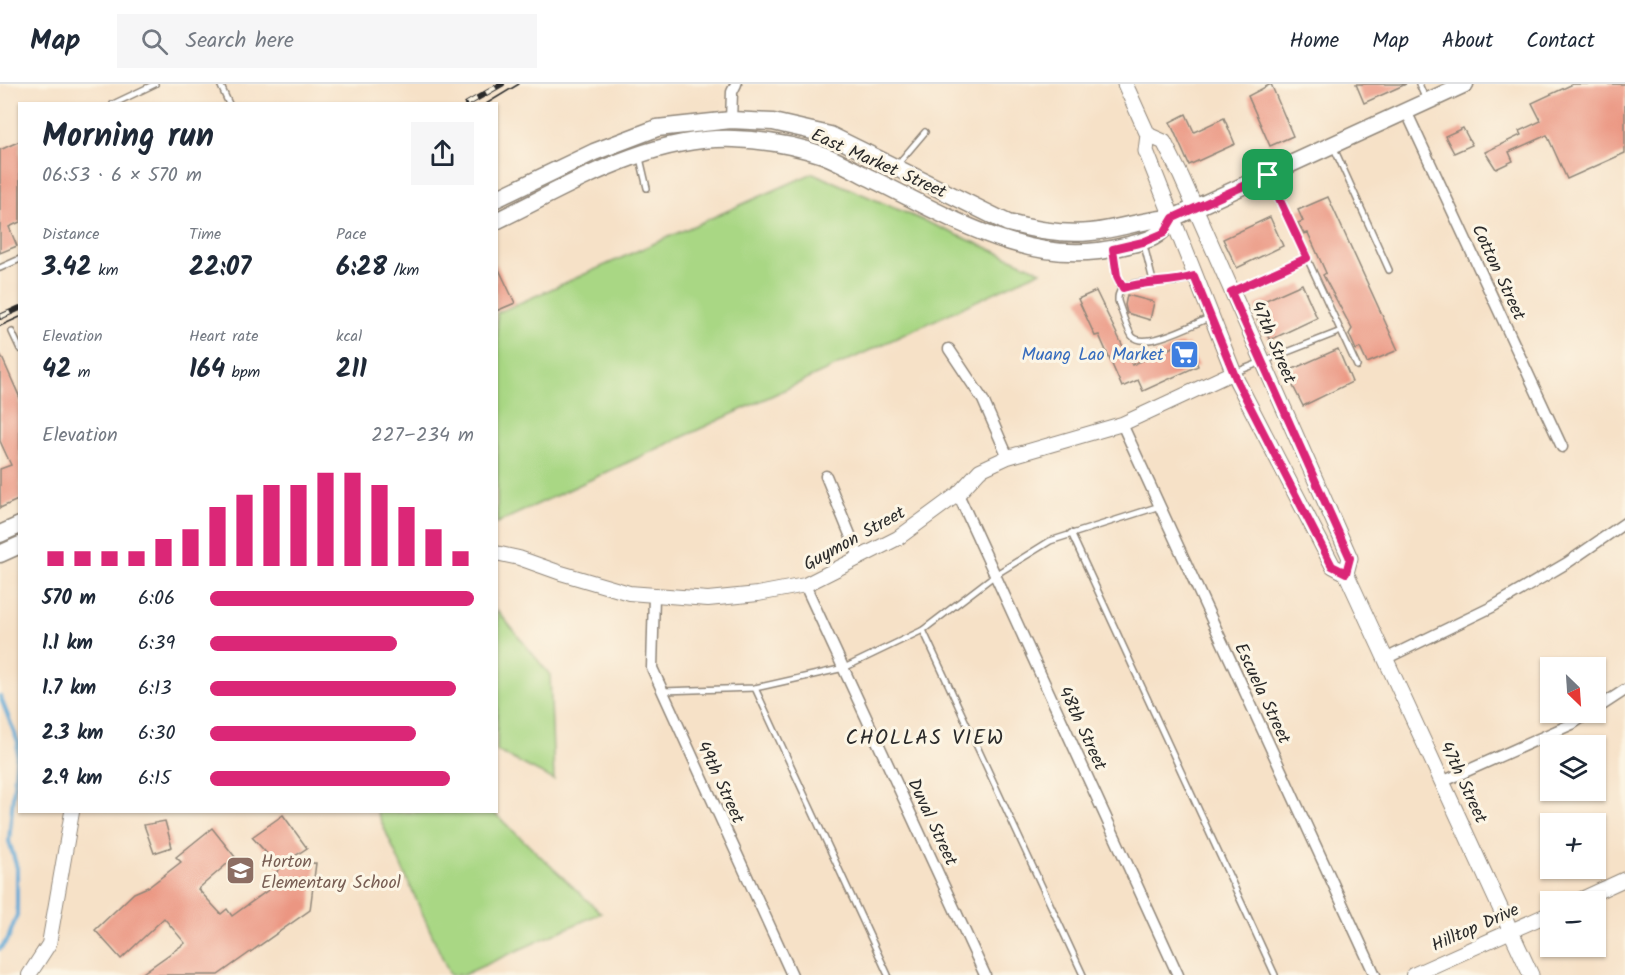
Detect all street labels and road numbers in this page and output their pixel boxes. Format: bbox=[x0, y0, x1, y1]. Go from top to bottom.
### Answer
street label: East Market Street bbox=[806, 121, 952, 208]
street label: Cotton Street bbox=[1463, 220, 1533, 327]
street label: 47th Street bbox=[1242, 297, 1304, 390]
street label: Guymon Street bbox=[798, 499, 912, 579]
street label: Escuela Street bbox=[1226, 638, 1298, 750]
street label: 48th Street bbox=[1049, 682, 1114, 777]
street label: 49th Street bbox=[688, 737, 752, 830]
street label: 47th Street bbox=[1431, 737, 1495, 829]
street label: Duval Street bbox=[899, 774, 965, 872]
street label: Hilltop Drive bbox=[1427, 896, 1524, 961]

